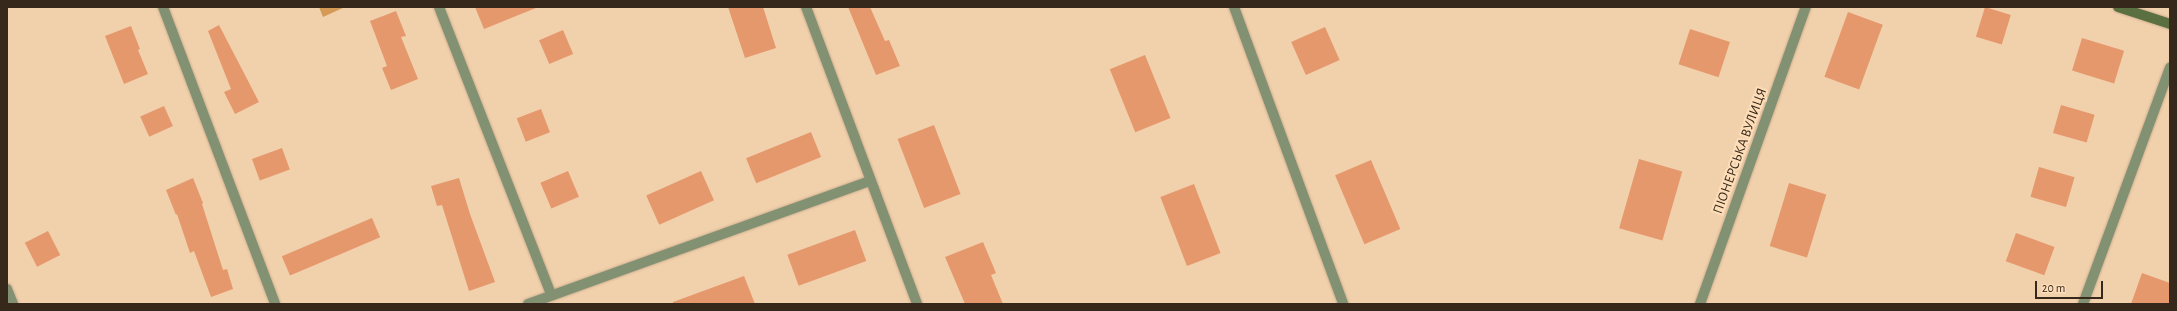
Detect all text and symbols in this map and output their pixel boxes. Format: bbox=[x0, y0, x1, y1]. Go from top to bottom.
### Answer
street label: ПІОНЕРСЬКА ВУЛИЦЯ bbox=[1709, 86, 1771, 216]
scale bar bbox=[2037, 273, 2105, 299]
text: 20 m bbox=[2042, 282, 2065, 294]

